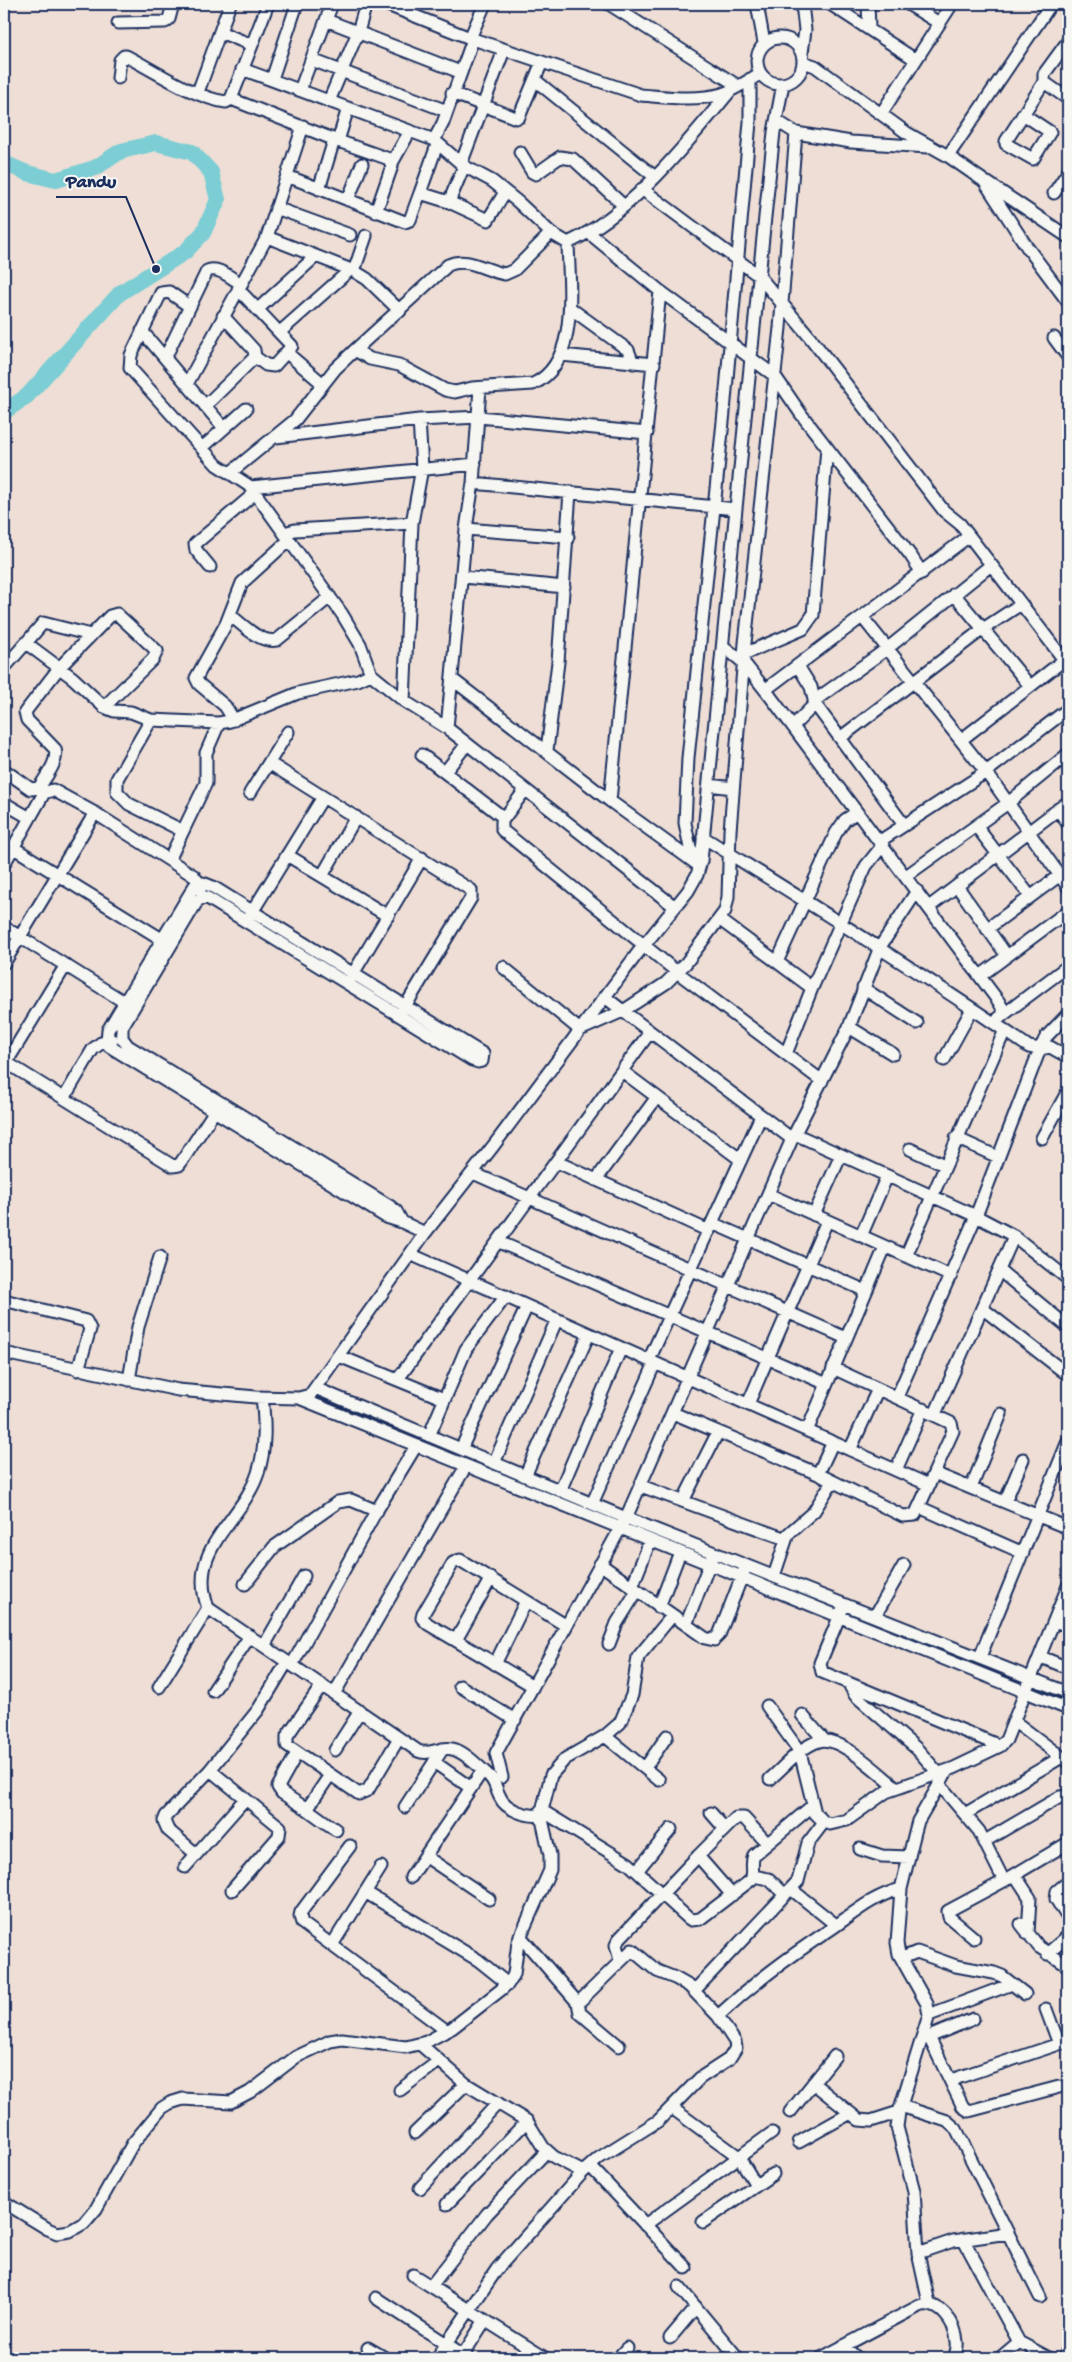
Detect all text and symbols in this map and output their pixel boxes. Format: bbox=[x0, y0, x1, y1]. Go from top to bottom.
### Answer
callout: Pandu bbox=[56, 163, 126, 197]
text: Pandu bbox=[65, 172, 116, 195]

